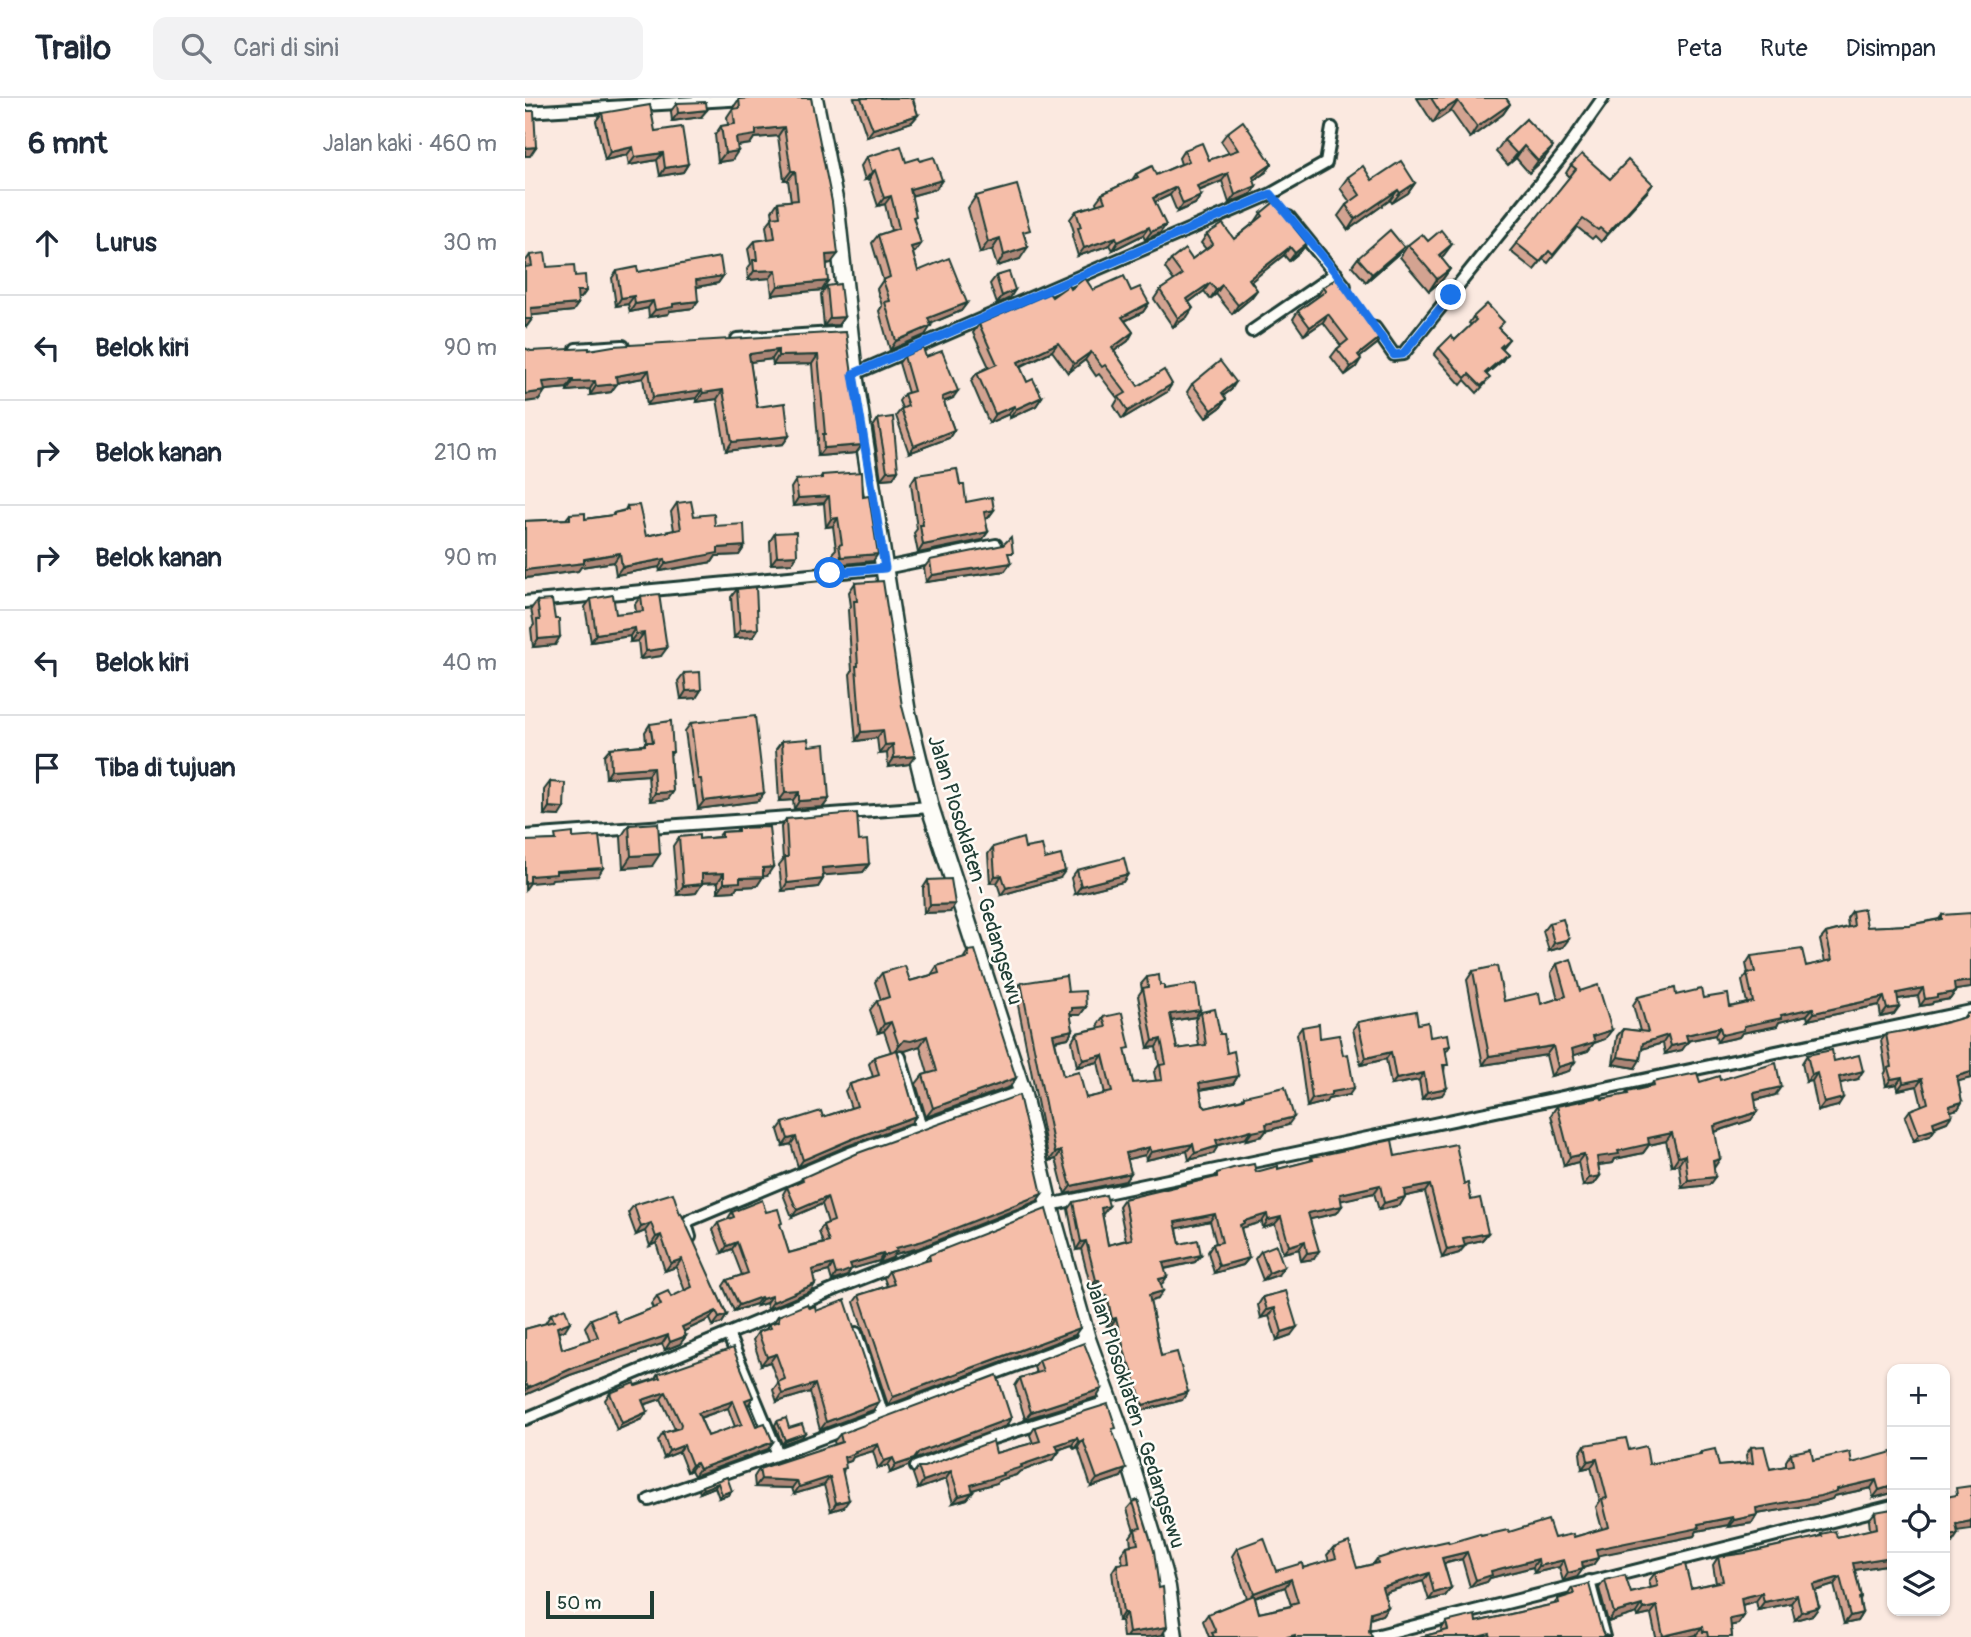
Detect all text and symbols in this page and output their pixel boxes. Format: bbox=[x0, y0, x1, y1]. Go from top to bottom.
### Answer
search box bbox=[153, 17, 643, 80]
text: Trailo bbox=[35, 28, 111, 69]
icon: search bbox=[177, 29, 215, 67]
text: Cari di sini bbox=[233, 32, 339, 64]
text: Peta bbox=[1676, 34, 1722, 63]
text: Rute bbox=[1760, 34, 1808, 63]
text: Disimpan bbox=[1846, 34, 1936, 63]
text: 6 mnt bbox=[28, 125, 107, 162]
text: Jalan kaki · 460 m bbox=[323, 129, 497, 158]
icon: ahead bbox=[28, 224, 66, 262]
text: Lurus bbox=[95, 227, 157, 259]
text: 30 m bbox=[443, 228, 497, 257]
route end bbox=[1435, 279, 1466, 310]
icon: left bbox=[28, 329, 66, 367]
text: Belok kiri bbox=[95, 332, 189, 364]
text: 90 m bbox=[444, 333, 497, 362]
icon: right bbox=[28, 434, 66, 472]
text: Belok kanan bbox=[95, 437, 222, 469]
text: 210 m bbox=[434, 438, 497, 467]
icon: right bbox=[28, 539, 66, 577]
text: Belok kanan bbox=[95, 542, 222, 574]
text: 90 m bbox=[444, 543, 497, 572]
route start bbox=[814, 557, 845, 588]
icon: left bbox=[28, 644, 66, 682]
text: Belok kiri bbox=[95, 647, 189, 679]
text: 40 m bbox=[443, 648, 497, 677]
street label: Jalan Plosoklaten - Gedangsewu bbox=[921, 732, 1029, 1008]
icon: arrive bbox=[28, 749, 66, 787]
text: Tiba di tujuan bbox=[95, 752, 236, 784]
street label: Jalan Plosoklaten - Gedangsewu bbox=[1079, 1276, 1191, 1552]
map controls bbox=[1887, 1364, 1950, 1616]
button: + bbox=[1887, 1364, 1950, 1427]
button: − bbox=[1887, 1427, 1950, 1490]
button: locate bbox=[1887, 1490, 1950, 1553]
button: layers bbox=[1887, 1553, 1950, 1616]
scale bar bbox=[546, 1588, 655, 1620]
text: 50 m bbox=[557, 1591, 601, 1615]

